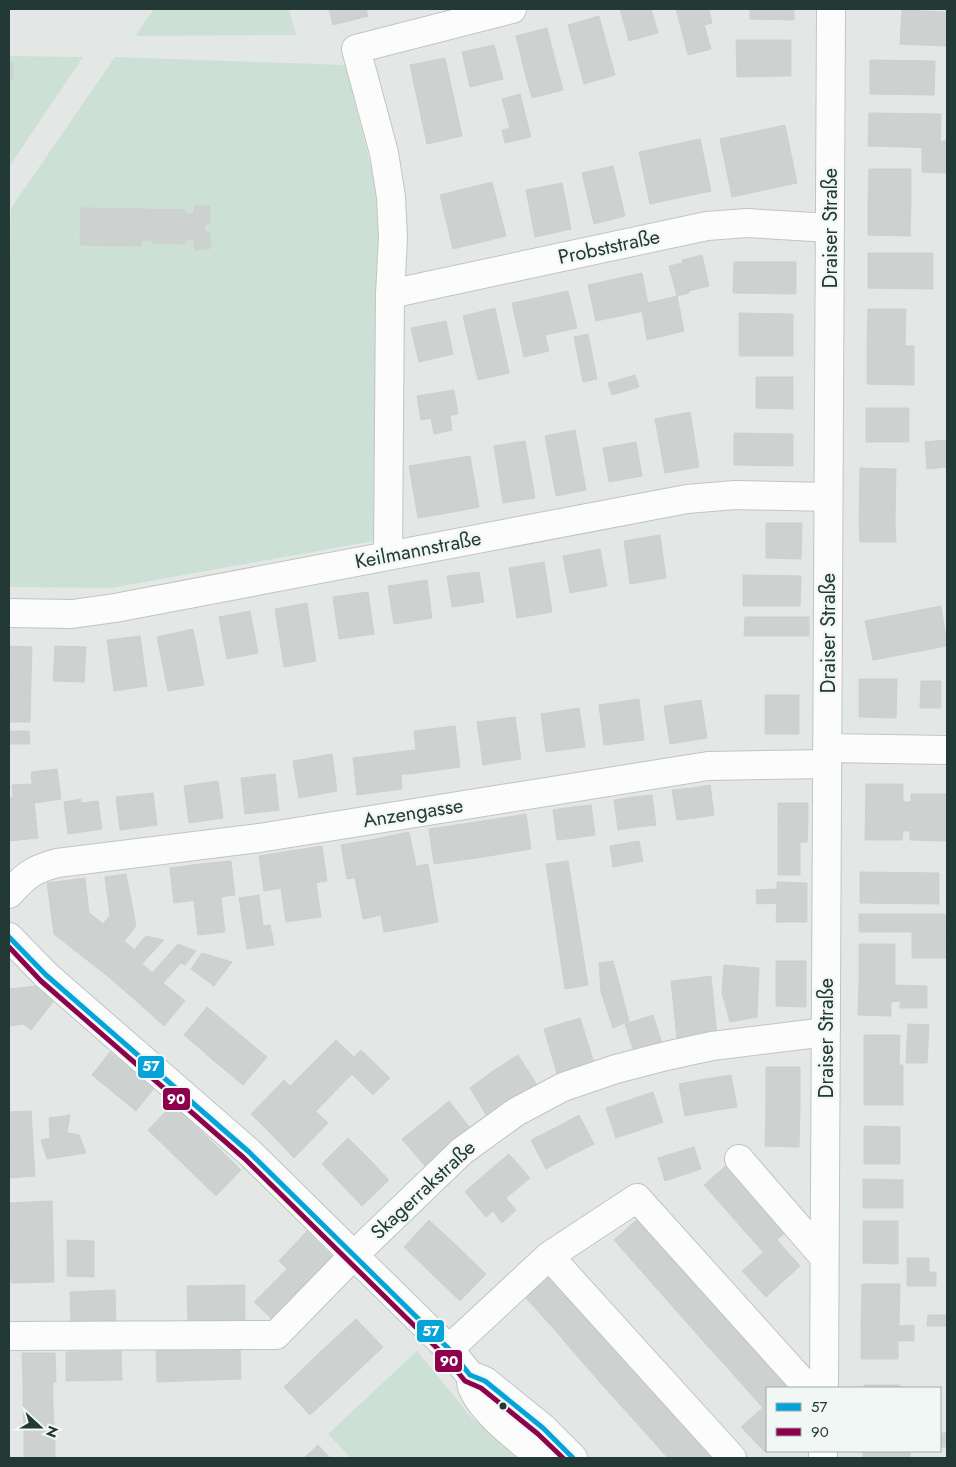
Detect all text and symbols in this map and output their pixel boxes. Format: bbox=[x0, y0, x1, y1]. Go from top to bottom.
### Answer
street label: Draiser Straße bbox=[816, 168, 845, 288]
street label: Probststraße bbox=[555, 222, 663, 272]
street label: Keilmannstraße bbox=[352, 524, 484, 576]
street label: Draiser Straße bbox=[814, 573, 843, 693]
street label: Anzengasse bbox=[361, 791, 465, 835]
street label: Draiser Straße bbox=[812, 978, 841, 1098]
line badge: 57 bbox=[137, 1055, 165, 1079]
text: 57 bbox=[142, 1056, 160, 1076]
line badge: 90 bbox=[162, 1087, 191, 1111]
text: 90 bbox=[167, 1089, 185, 1109]
street label: Skagerrakstraße bbox=[364, 1134, 482, 1246]
line badge: 57 bbox=[416, 1319, 445, 1343]
text: 57 bbox=[422, 1321, 440, 1341]
line badge: 90 bbox=[434, 1349, 463, 1373]
text: 90 bbox=[440, 1351, 458, 1371]
legend bbox=[766, 1387, 941, 1452]
text: 57 bbox=[811, 1396, 827, 1418]
unlabelled marker bbox=[498, 1401, 508, 1411]
north arrow bbox=[15, 1402, 65, 1452]
text: 90 bbox=[811, 1421, 829, 1443]
text: N bbox=[41, 1423, 63, 1440]

